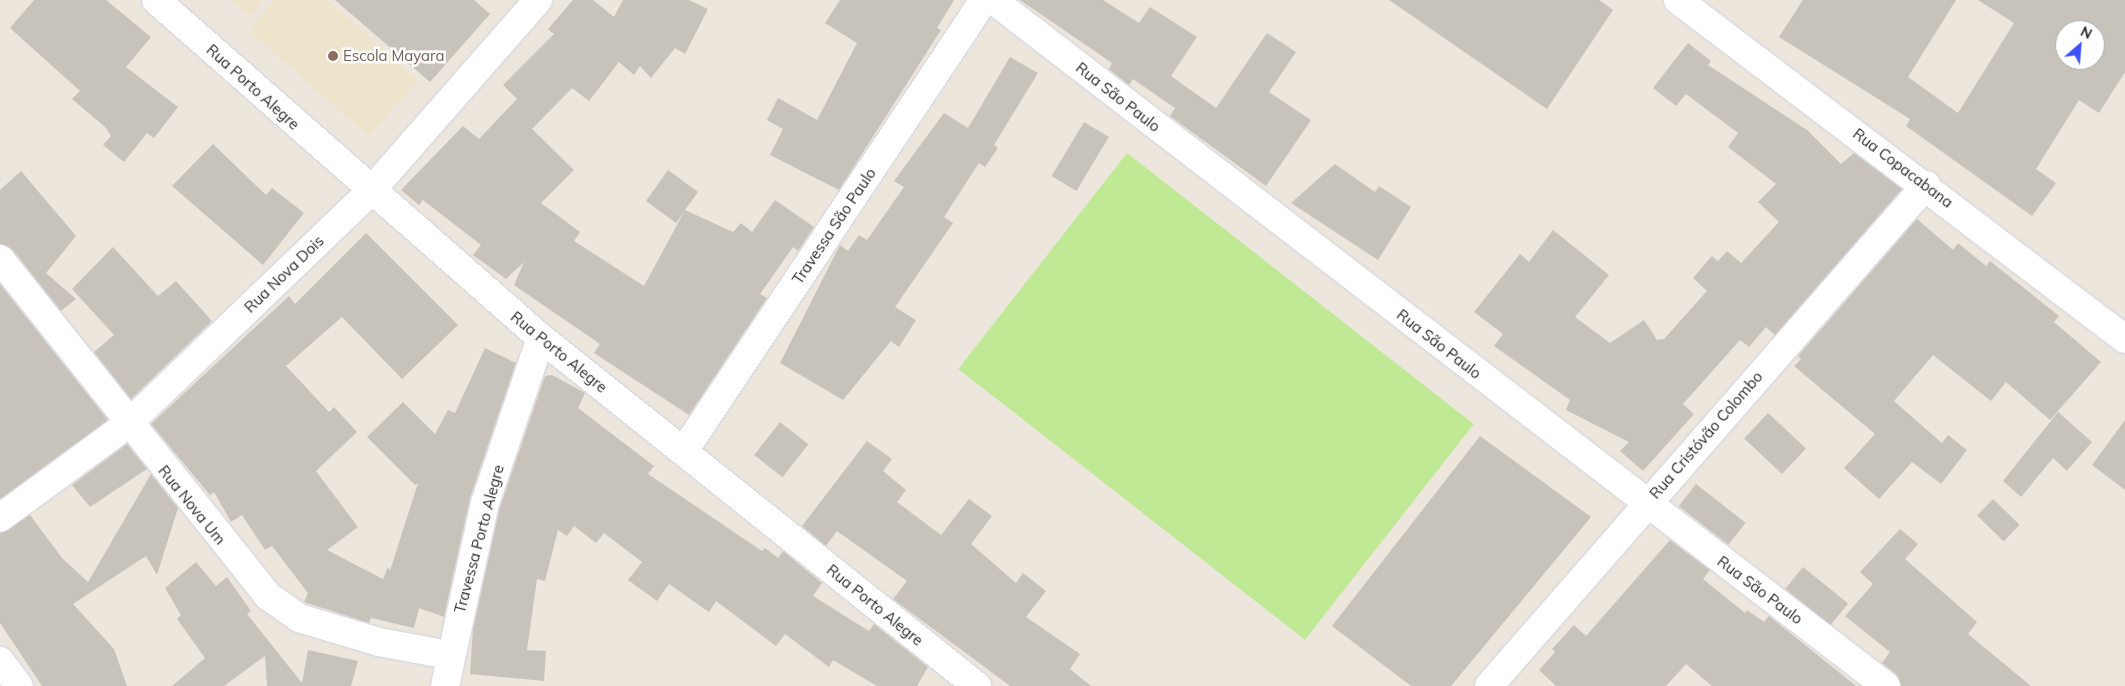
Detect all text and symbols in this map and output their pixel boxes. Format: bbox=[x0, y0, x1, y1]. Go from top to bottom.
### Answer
north arrow bbox=[2055, 20, 2105, 70]
text: N bbox=[2078, 22, 2095, 43]
street label: Rua Porto Alegre bbox=[203, 41, 303, 133]
place label: Escola Mayara bbox=[343, 47, 444, 65]
marker: Escola Mayara bbox=[327, 50, 339, 62]
street label: Rua São Paulo bbox=[1072, 59, 1164, 135]
street label: Rua Copacabana bbox=[1850, 125, 1956, 211]
street label: Travessa São Paulo bbox=[789, 165, 879, 287]
street label: Rua Nova Dois bbox=[241, 232, 327, 316]
street label: Rua São Paulo bbox=[1393, 306, 1485, 382]
street label: Rua Porto Alegre bbox=[507, 308, 611, 396]
street label: Rua Cristóvão Colombo bbox=[1646, 368, 1766, 502]
street label: Rua Nova Um bbox=[155, 462, 229, 548]
street label: Travessa Porto Alegre bbox=[451, 463, 507, 615]
street label: Rua São Paulo bbox=[1714, 552, 1806, 628]
street label: Rua Porto Alegre bbox=[823, 561, 927, 649]

